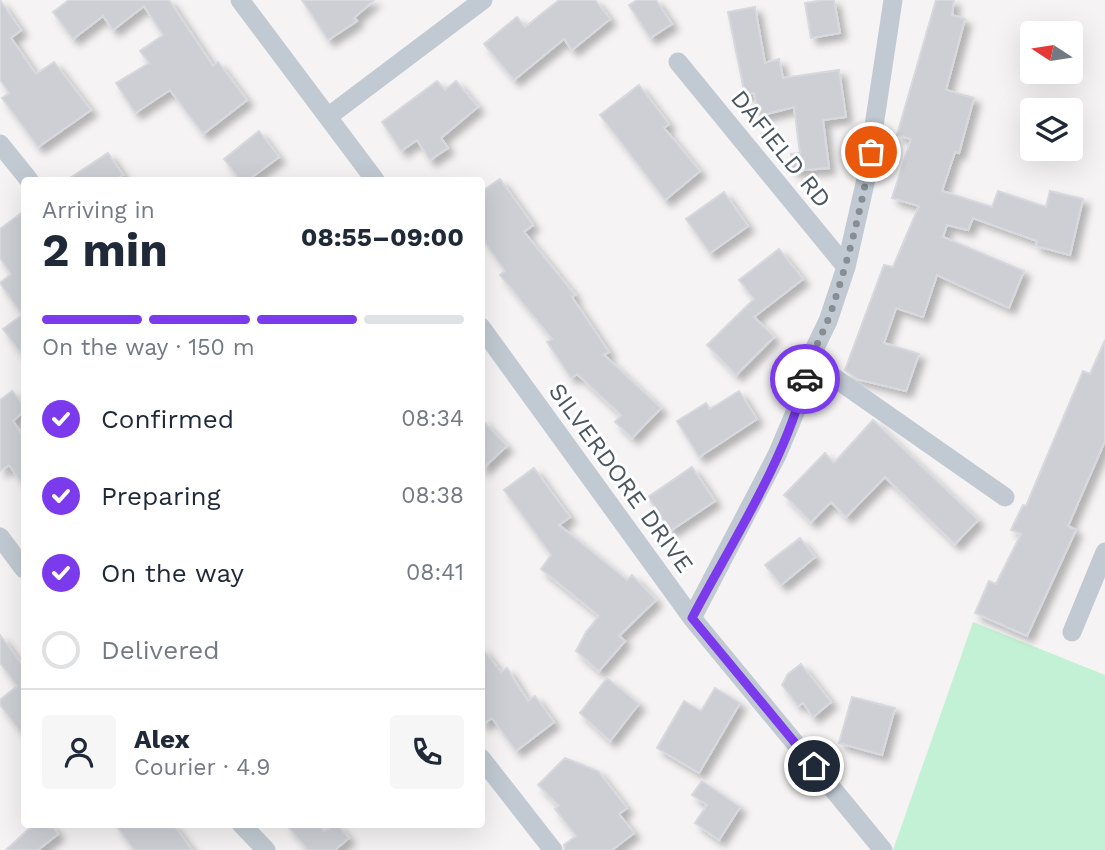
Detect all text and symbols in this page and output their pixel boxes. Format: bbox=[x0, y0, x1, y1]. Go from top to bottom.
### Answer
north arrow bbox=[1020, 21, 1083, 84]
map controls bbox=[1020, 21, 1083, 161]
street label: DAFIELD RD bbox=[725, 85, 837, 213]
button: layers bbox=[1020, 98, 1083, 161]
pin bbox=[841, 122, 901, 182]
icon: bag bbox=[852, 133, 890, 171]
text: Arriving in bbox=[42, 197, 155, 224]
text: 08:55–09:00 bbox=[301, 222, 464, 252]
text: 2 min bbox=[42, 223, 168, 277]
text: On the way · 150 m bbox=[42, 334, 255, 361]
courier bbox=[770, 344, 840, 414]
icon: car bbox=[786, 360, 824, 398]
street label: SILVERDORE DRIVE bbox=[543, 378, 699, 578]
icon: check bbox=[42, 400, 80, 438]
text: Confirmed bbox=[101, 404, 234, 434]
text: 08:34 bbox=[401, 405, 464, 432]
icon: check bbox=[42, 477, 80, 515]
text: Preparing bbox=[101, 481, 221, 511]
text: 08:38 bbox=[401, 482, 464, 509]
icon: check bbox=[42, 554, 80, 592]
text: On the way bbox=[101, 558, 244, 588]
text: 08:41 bbox=[406, 559, 464, 586]
text: Delivered bbox=[101, 635, 220, 665]
button: person bbox=[42, 715, 116, 789]
button: phone bbox=[390, 715, 464, 789]
text: Alex bbox=[134, 724, 190, 754]
pin bbox=[784, 736, 844, 796]
icon: home bbox=[795, 747, 833, 785]
text: Courier · 4.9 bbox=[134, 754, 270, 781]

